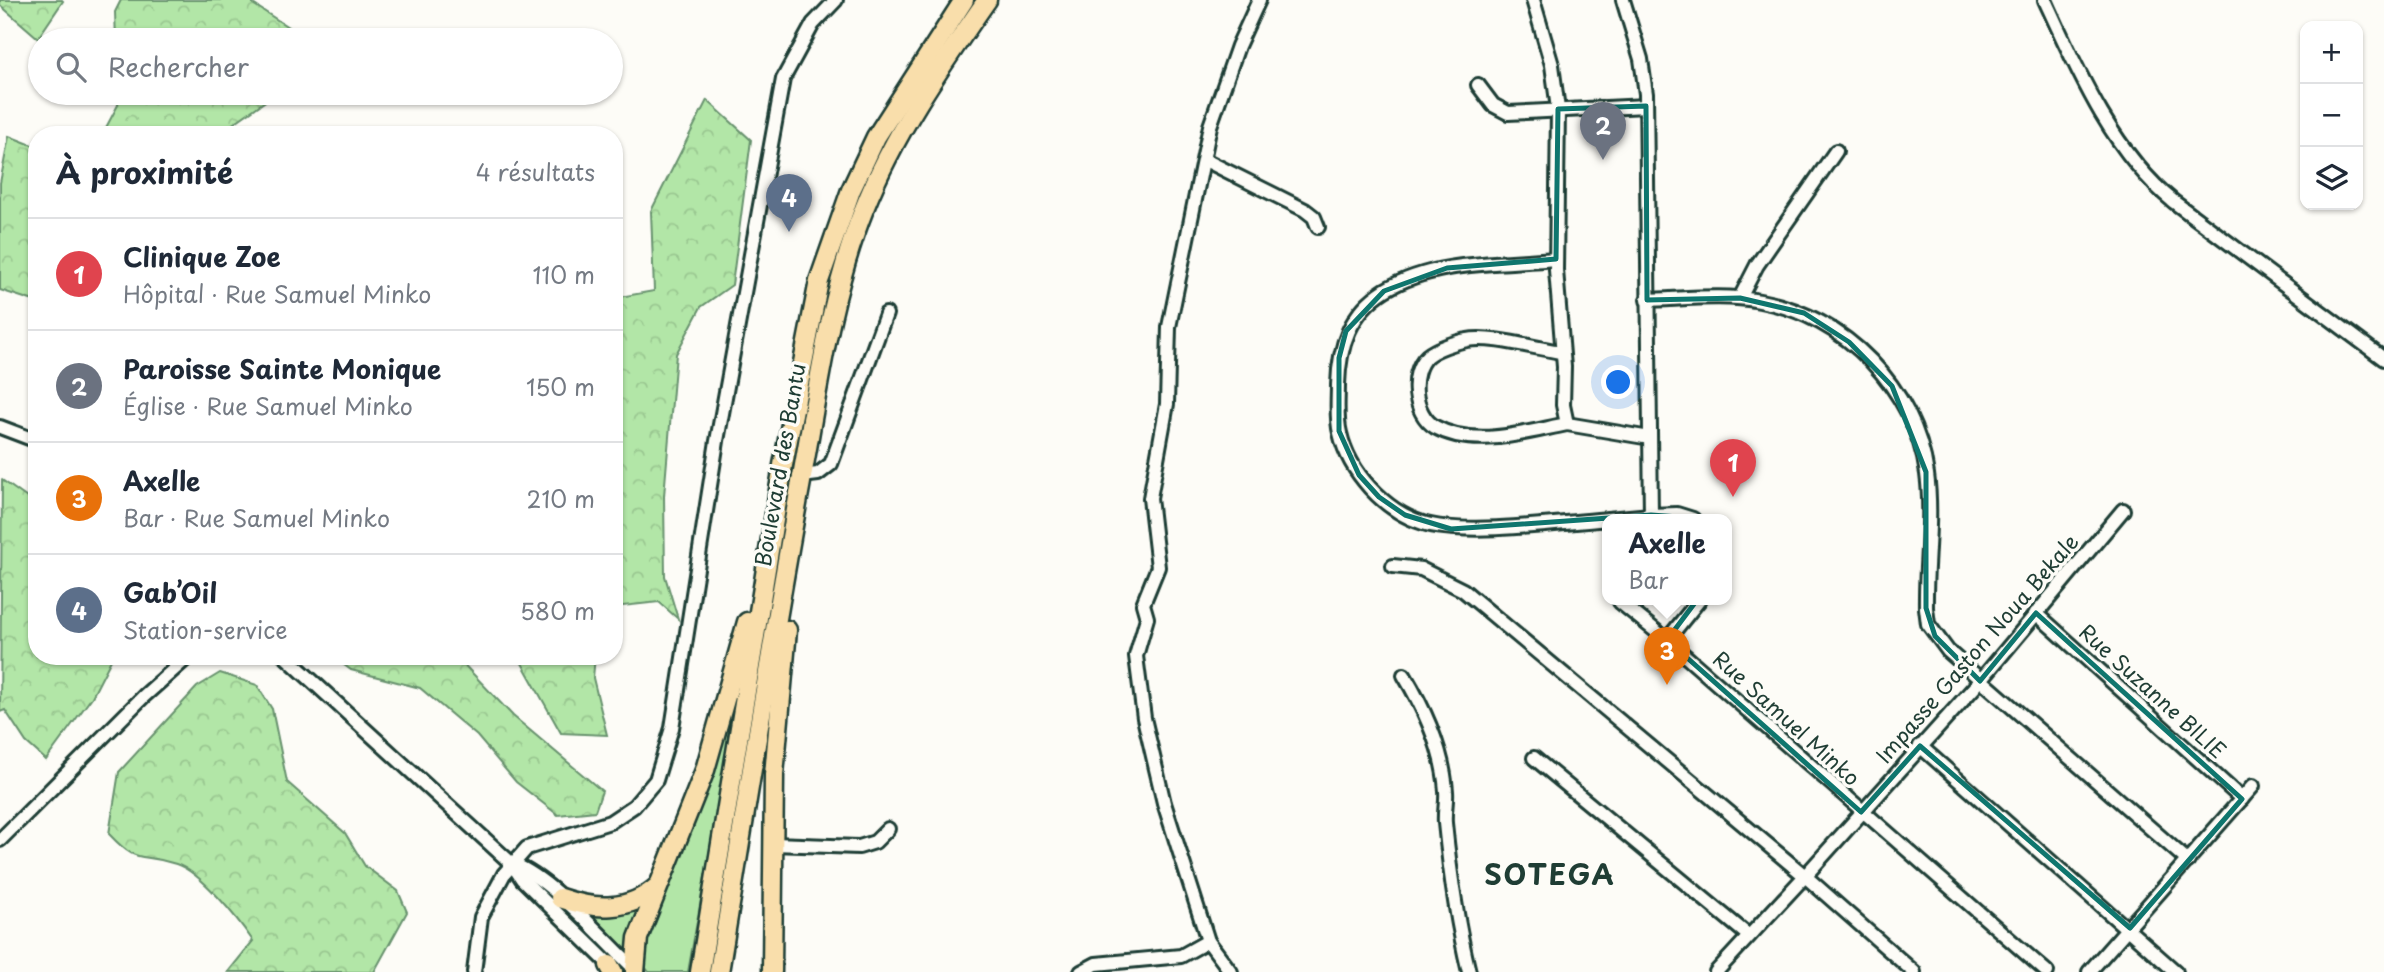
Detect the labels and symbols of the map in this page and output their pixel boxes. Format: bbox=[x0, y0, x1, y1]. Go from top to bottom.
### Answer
pin: 2 bbox=[1580, 102, 1626, 160]
pin: 4 bbox=[766, 174, 812, 232]
street label: Boulevard des Bantu bbox=[745, 360, 813, 569]
your location bbox=[1601, 365, 1635, 399]
pin: 1 bbox=[1710, 439, 1756, 497]
street label: Impasse Gaston Noua Bekale bbox=[1868, 526, 2085, 770]
street label: Rue Suzanne BILIE bbox=[2073, 616, 2234, 765]
pin: 3 bbox=[1644, 627, 1690, 685]
street label: Rue Samuel Minko bbox=[1707, 643, 1868, 792]
district label: SOTEGA bbox=[1484, 852, 1616, 895]

